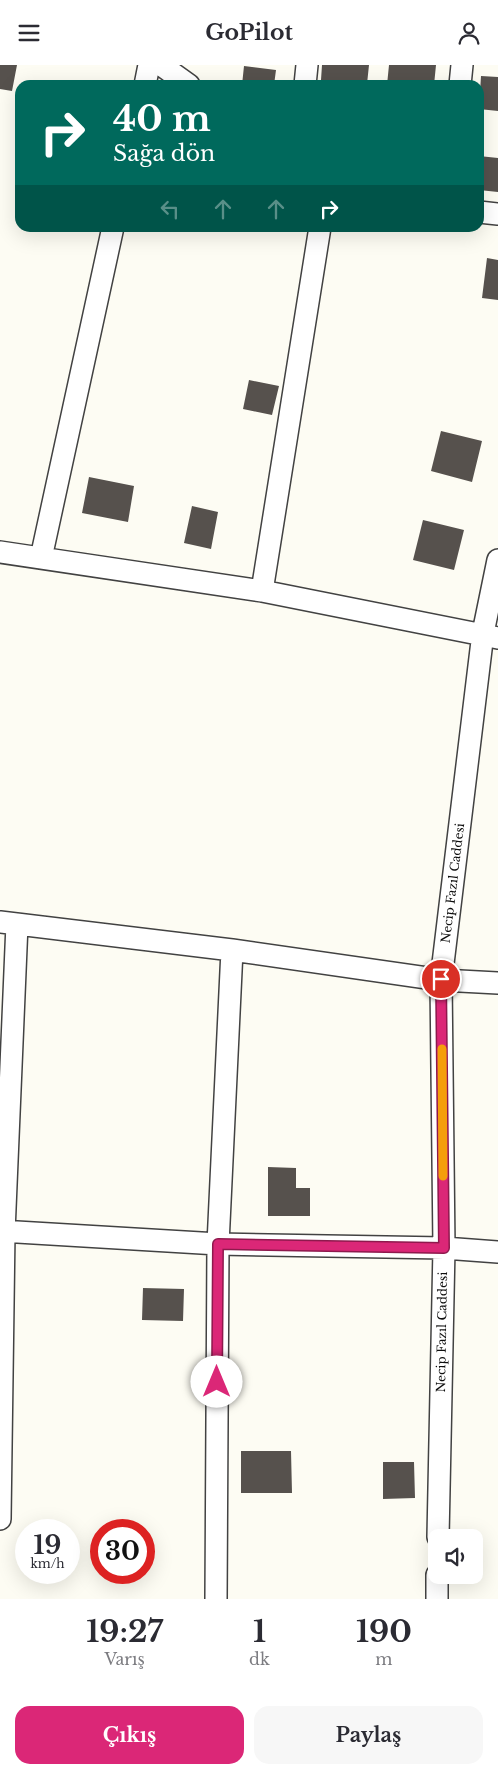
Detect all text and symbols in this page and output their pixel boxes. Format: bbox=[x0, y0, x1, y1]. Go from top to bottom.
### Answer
icon: menu bbox=[15, 19, 43, 47]
text: GoPilot bbox=[205, 19, 293, 46]
icon: person bbox=[455, 19, 483, 47]
text: 40 m bbox=[113, 97, 211, 140]
icon: right bbox=[30, 100, 95, 165]
text: Sağa dön bbox=[113, 140, 215, 167]
icon: left bbox=[156, 195, 184, 223]
icon: ahead bbox=[209, 195, 237, 223]
icon: ahead bbox=[262, 195, 290, 223]
icon: right bbox=[315, 195, 343, 223]
street label: Necip Fazıl Caddesi bbox=[438, 822, 467, 944]
pin bbox=[420, 958, 462, 1000]
icon: arrive bbox=[427, 965, 455, 993]
street label: Necip Fazıl Caddesi bbox=[433, 1272, 450, 1392]
position arrow bbox=[190, 1355, 242, 1407]
speed limit sign: 30 bbox=[90, 1519, 155, 1584]
map controls bbox=[428, 1529, 483, 1584]
button: sound bbox=[428, 1529, 483, 1584]
text: 19 bbox=[34, 1530, 61, 1561]
text: km/h bbox=[30, 1556, 65, 1571]
text: 19:27 bbox=[86, 1613, 163, 1650]
text: 1 bbox=[253, 1613, 266, 1650]
text: 190 bbox=[356, 1613, 412, 1650]
text: Varış bbox=[104, 1649, 145, 1669]
text: dk bbox=[249, 1649, 270, 1669]
text: m bbox=[375, 1649, 392, 1669]
button: Çıkış bbox=[15, 1706, 244, 1764]
button: Paylaş bbox=[254, 1706, 483, 1764]

